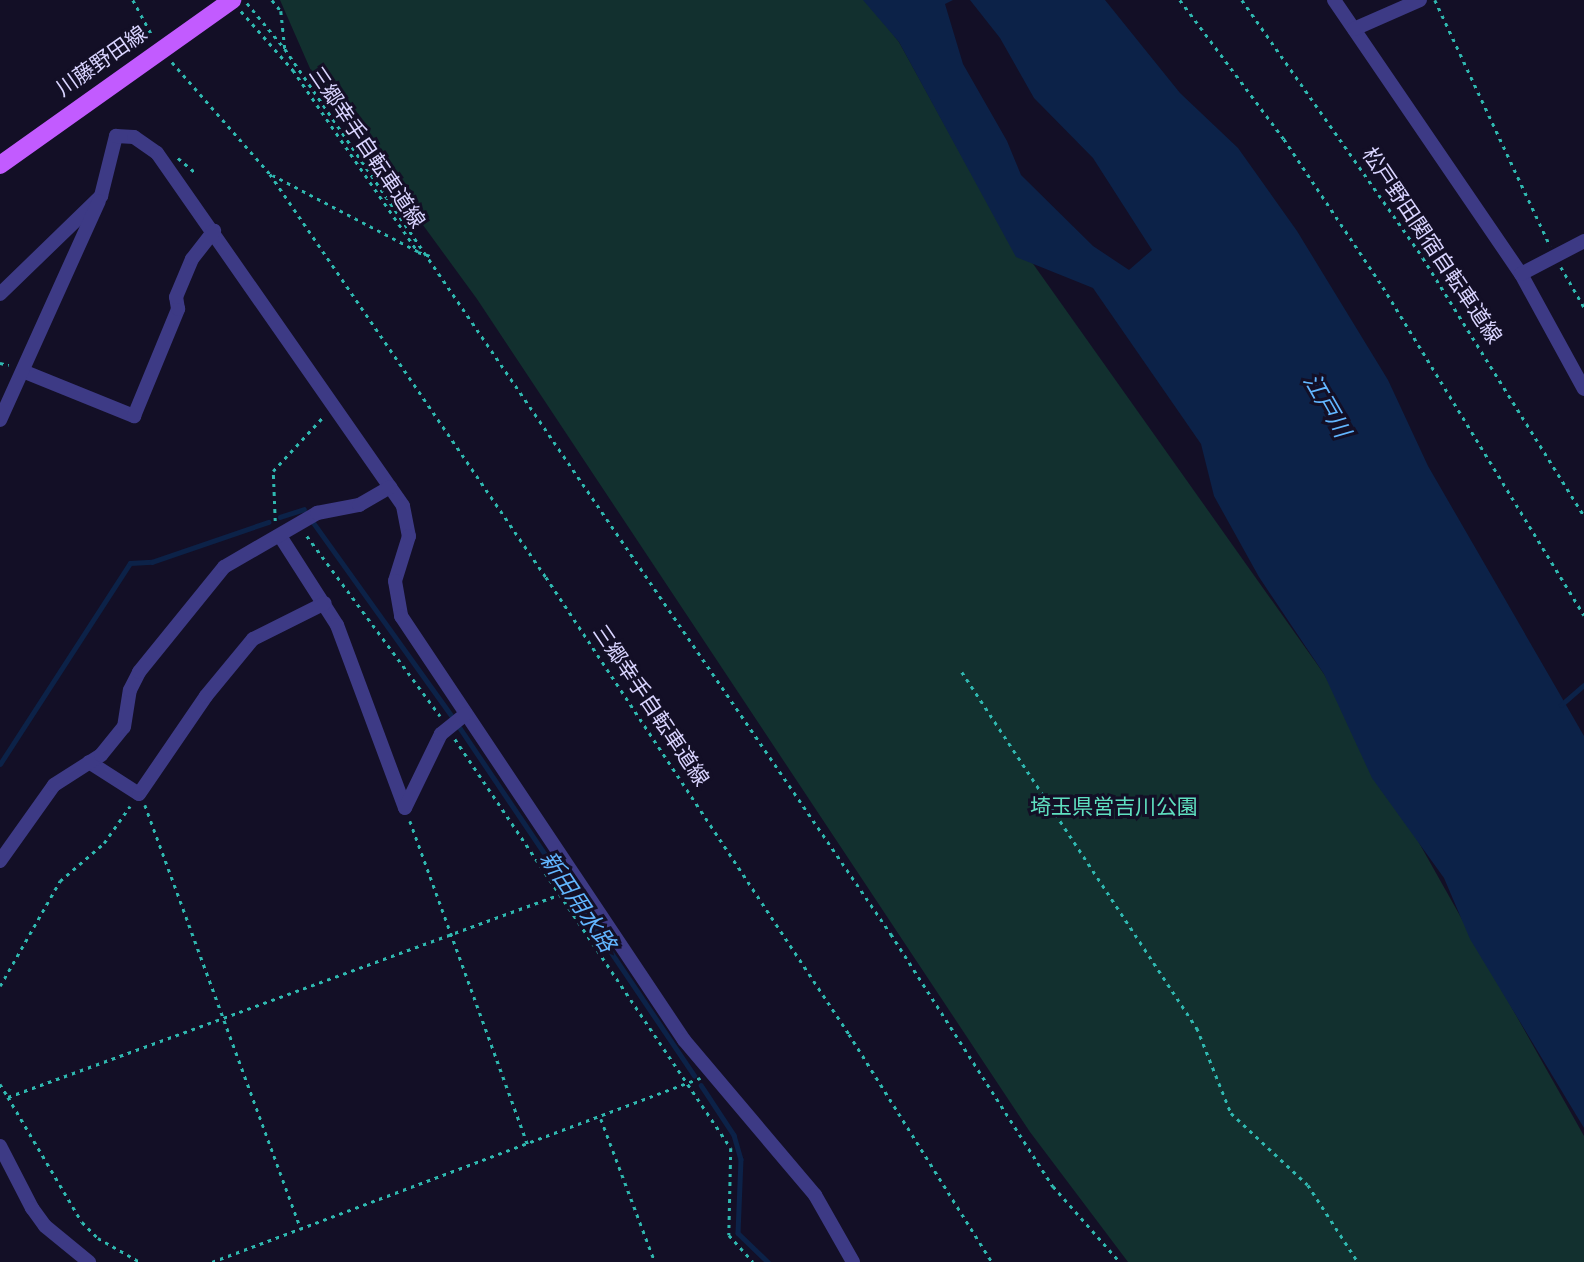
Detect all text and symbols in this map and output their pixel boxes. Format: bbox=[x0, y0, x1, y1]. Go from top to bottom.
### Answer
street label: 川藤野田線 bbox=[52, 22, 152, 102]
street label: 三郷幸手自転車道線 bbox=[303, 63, 429, 233]
street label: 松戸野田関宿自転車道線 bbox=[1356, 143, 1506, 349]
water label: 江戸川 bbox=[1297, 369, 1355, 443]
street label: 三郷幸手自転車道線 bbox=[587, 621, 713, 791]
park label: 埼玉県営吉川公園 bbox=[1030, 795, 1198, 821]
water label: 新田用水路 bbox=[533, 847, 621, 957]

